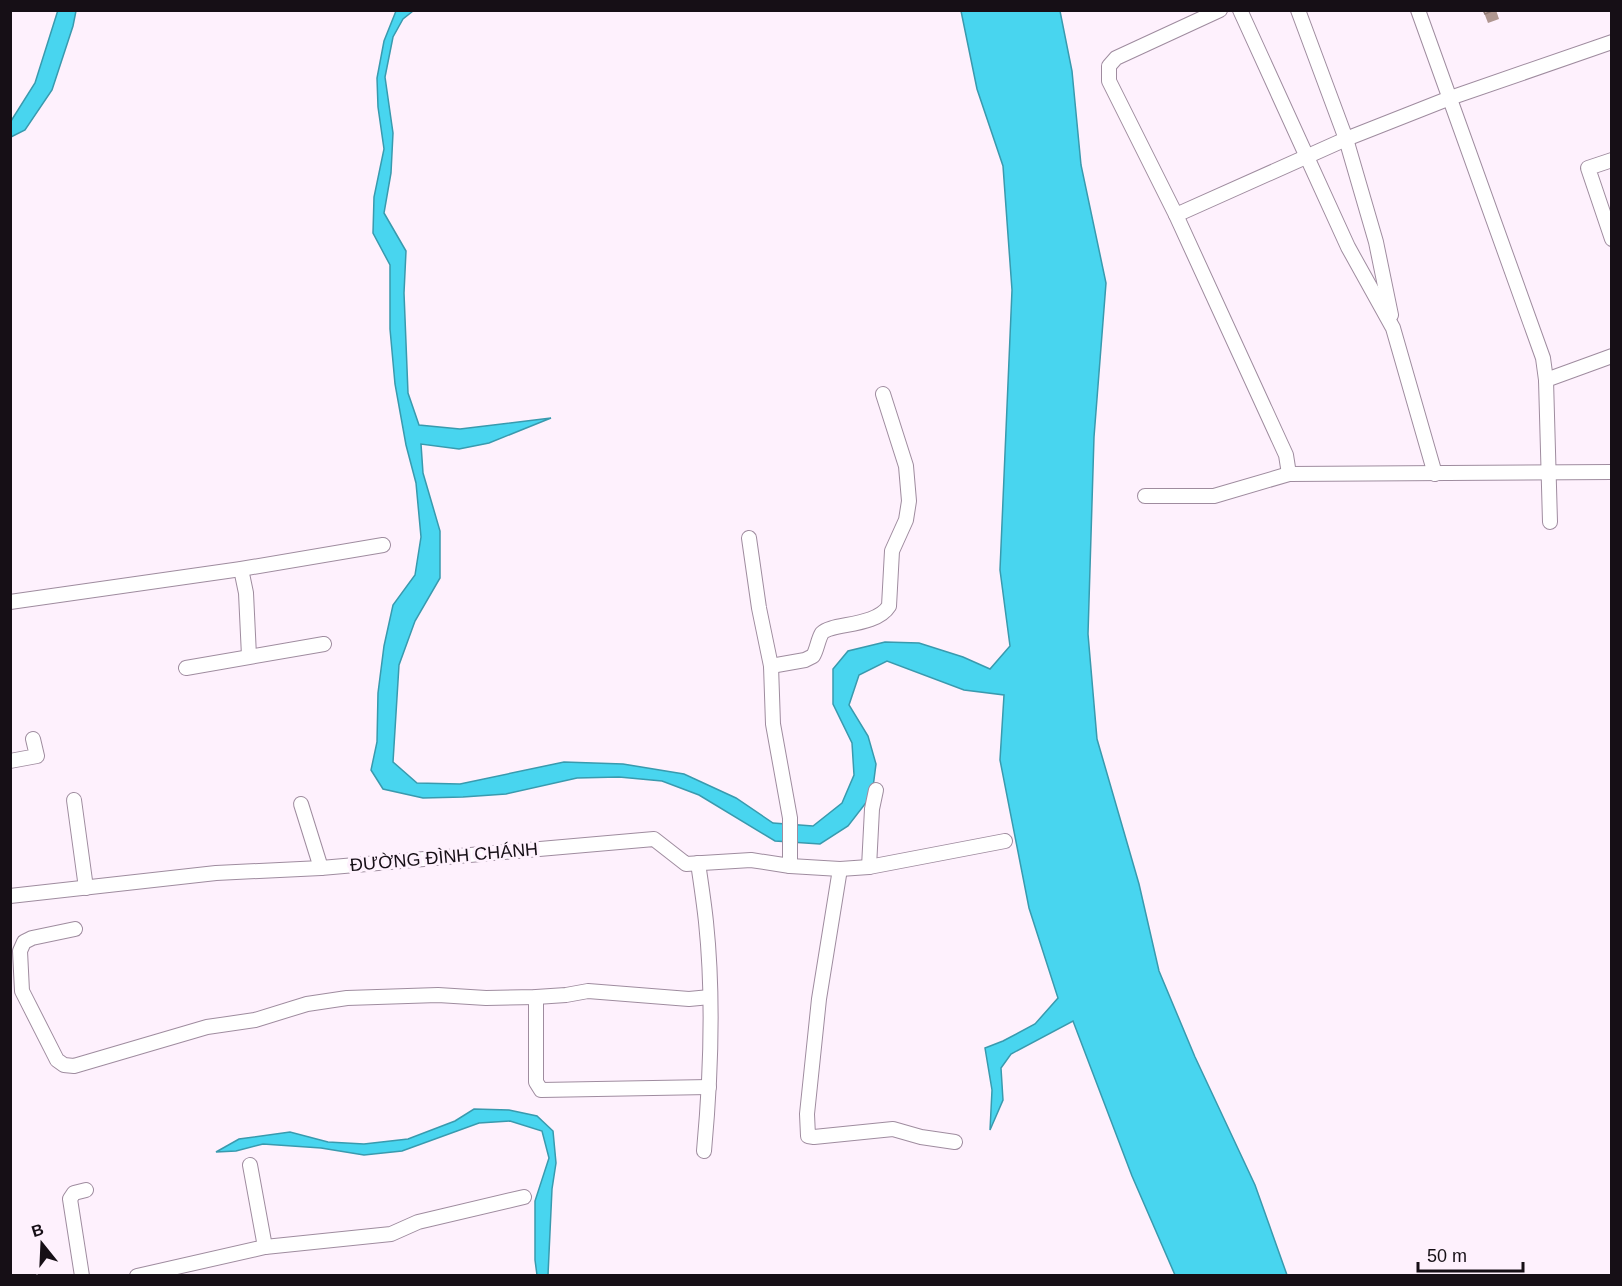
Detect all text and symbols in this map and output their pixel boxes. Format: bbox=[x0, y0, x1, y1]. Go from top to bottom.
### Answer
street label: ĐƯỜNG ĐÌNH CHÁNH bbox=[349, 838, 539, 875]
north arrow bbox=[12, 1214, 72, 1274]
text: B bbox=[29, 1220, 46, 1240]
scale bar bbox=[1418, 1235, 1523, 1273]
text: 50 m bbox=[1427, 1246, 1467, 1266]

